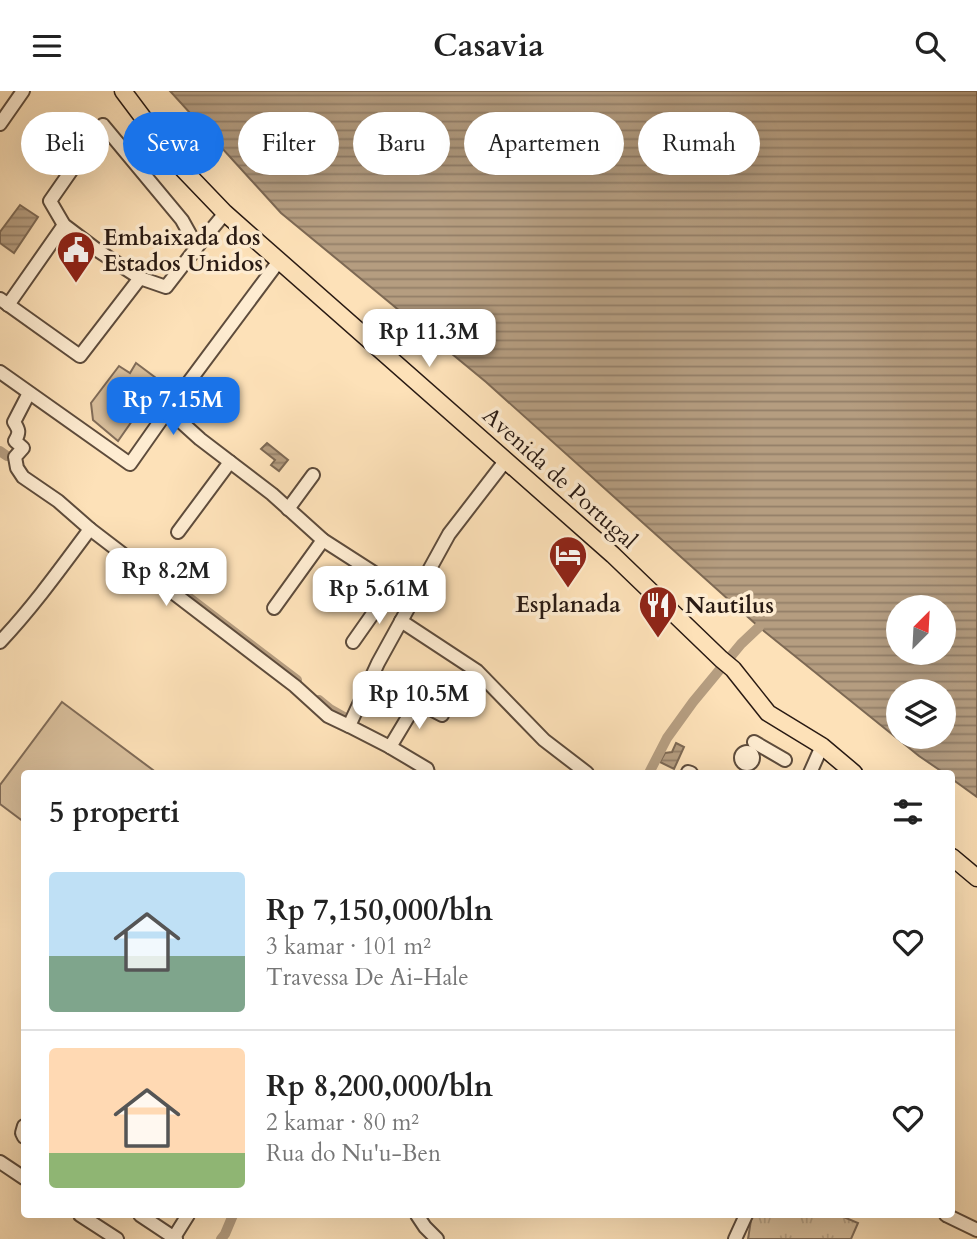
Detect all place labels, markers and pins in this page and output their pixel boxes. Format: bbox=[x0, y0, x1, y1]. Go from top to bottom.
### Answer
place label: Embaixada dos Estados Unidos bbox=[103, 222, 263, 279]
public building icon: Embaixada dos Estados Unidos bbox=[55, 229, 97, 284]
pin: Rp 11.3M bbox=[357, 309, 501, 369]
pin: Rp 7.15M bbox=[101, 377, 245, 437]
hotel icon: Esplanada bbox=[547, 534, 589, 589]
pin: Rp 8.2M bbox=[101, 549, 231, 608]
pin: Rp 5.61M bbox=[307, 567, 451, 626]
restaurant icon: Nautilus bbox=[637, 584, 679, 639]
place label: Esplanada bbox=[515, 589, 621, 620]
place label: Nautilus bbox=[685, 590, 774, 621]
pin: Rp 10.5M bbox=[347, 671, 491, 731]

